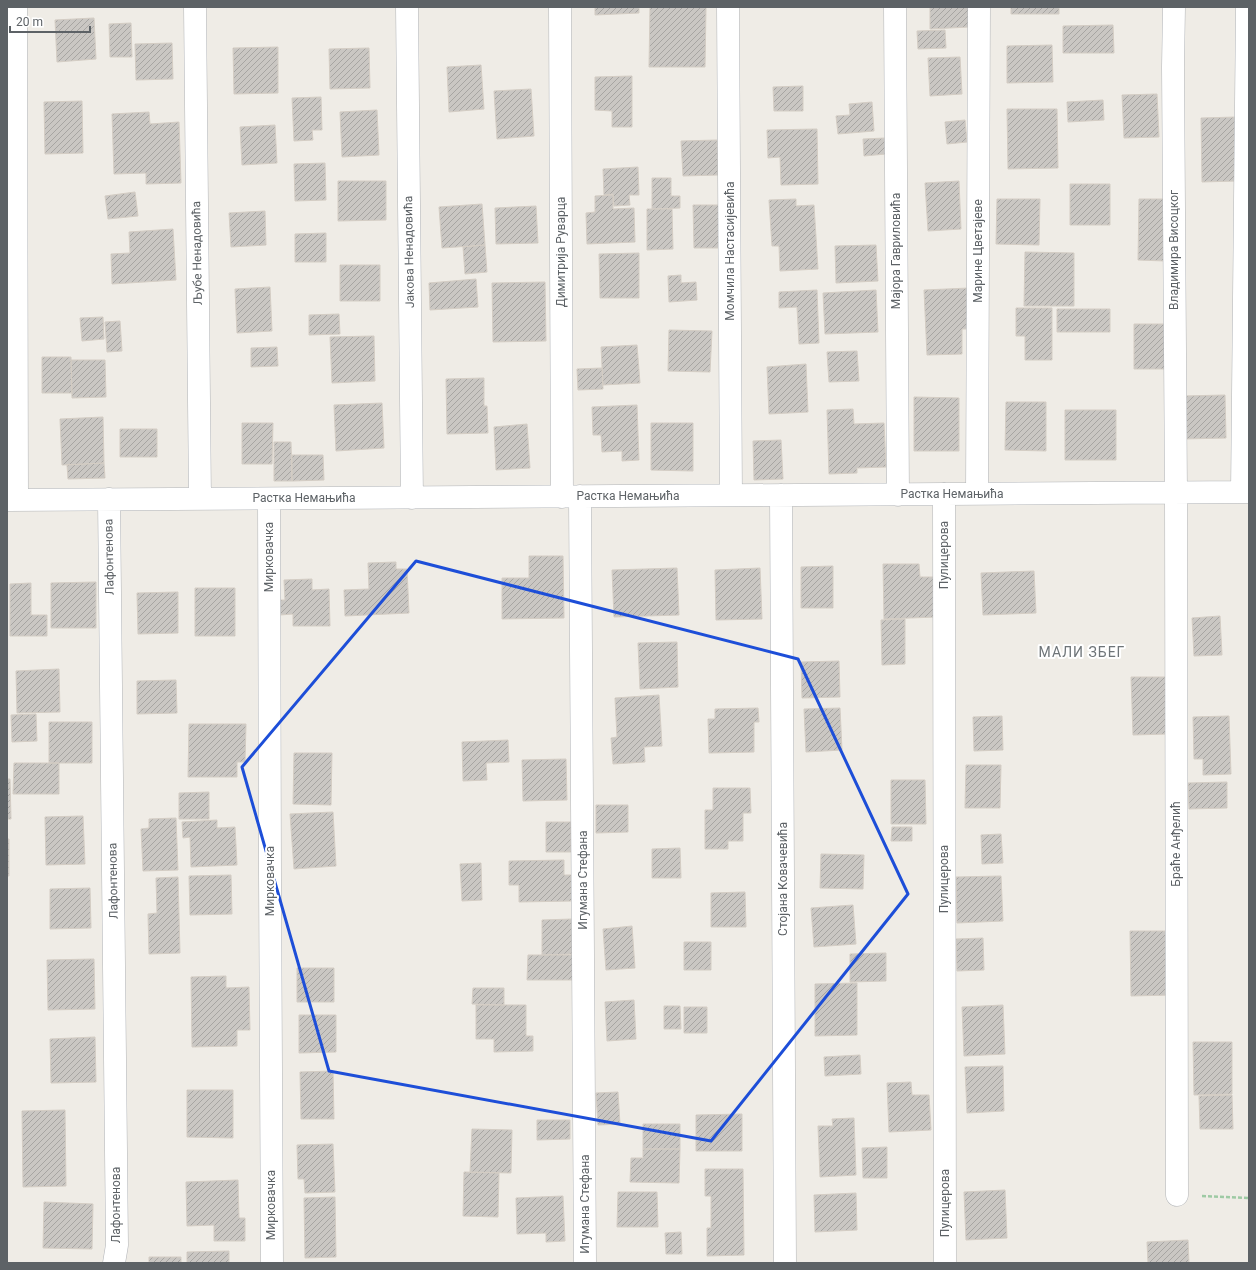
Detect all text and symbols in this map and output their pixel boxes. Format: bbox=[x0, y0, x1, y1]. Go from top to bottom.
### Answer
scale bar bbox=[10, 8, 90, 34]
text: 20 m bbox=[16, 15, 43, 29]
street label: Момчила Настасијевића bbox=[723, 181, 737, 321]
street label: Владимира Висоцког bbox=[1167, 190, 1181, 310]
street label: Мајора Гавриловића bbox=[889, 193, 903, 309]
street label: Јакова Ненадовића bbox=[401, 196, 417, 308]
street label: Димитрија Руварца bbox=[554, 197, 568, 307]
street label: Марине Цветајеве bbox=[971, 199, 985, 303]
street label: Љубе Ненадовића bbox=[189, 201, 205, 305]
street label: Растка Немањића bbox=[900, 487, 1004, 501]
street label: Растка Немањића bbox=[576, 489, 680, 503]
street label: Растка Немањића bbox=[252, 491, 356, 505]
street label: Лафонтенова bbox=[101, 519, 117, 595]
street label: Пулицерова bbox=[937, 521, 951, 589]
street label: Мирковачка bbox=[262, 522, 276, 592]
district label: МАЛИ ЗБЕГ bbox=[1039, 644, 1125, 660]
street label: Браће Анђелић bbox=[1169, 801, 1183, 887]
street label: Стојана Ковачевића bbox=[776, 822, 790, 936]
street label: Игумана Стефана bbox=[576, 830, 590, 930]
street label: Лафонтенова bbox=[105, 843, 121, 919]
street label: Пулицерова bbox=[937, 845, 951, 913]
street label: Мирковачка bbox=[263, 846, 277, 916]
street label: Игумана Стефана bbox=[578, 1154, 592, 1254]
street label: Лафонтенова bbox=[109, 1167, 123, 1243]
street label: Пулицерова bbox=[938, 1169, 952, 1237]
street label: Мирковачка bbox=[264, 1170, 278, 1240]

